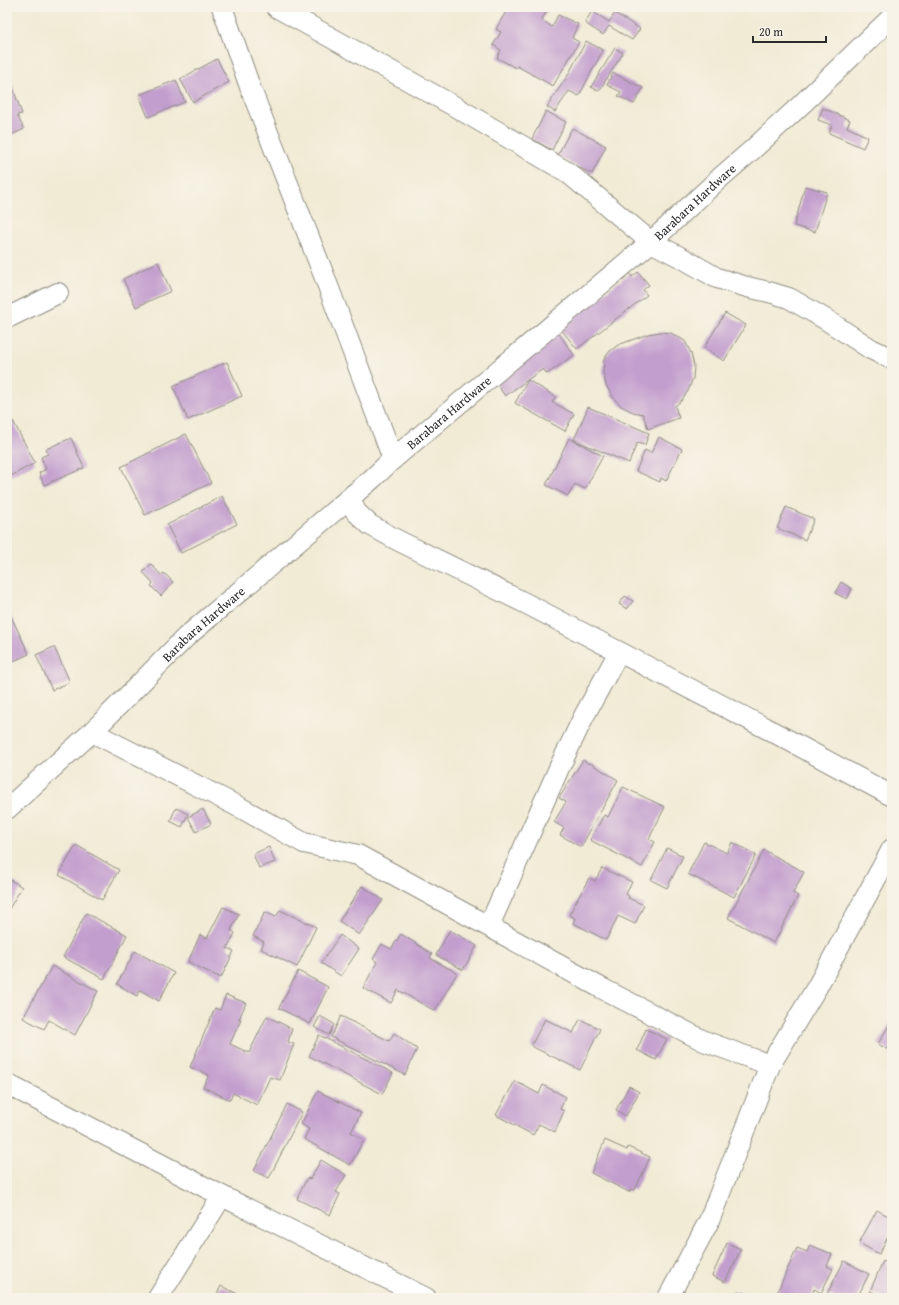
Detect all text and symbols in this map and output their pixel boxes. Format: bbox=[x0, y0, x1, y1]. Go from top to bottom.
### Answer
scale bar bbox=[753, 18, 826, 44]
text: 20 m bbox=[759, 23, 783, 40]
street label: Barabara Hardware bbox=[649, 159, 740, 244]
street label: Barabara Hardware bbox=[402, 371, 495, 453]
street label: Barabara Hardware bbox=[157, 582, 249, 666]

